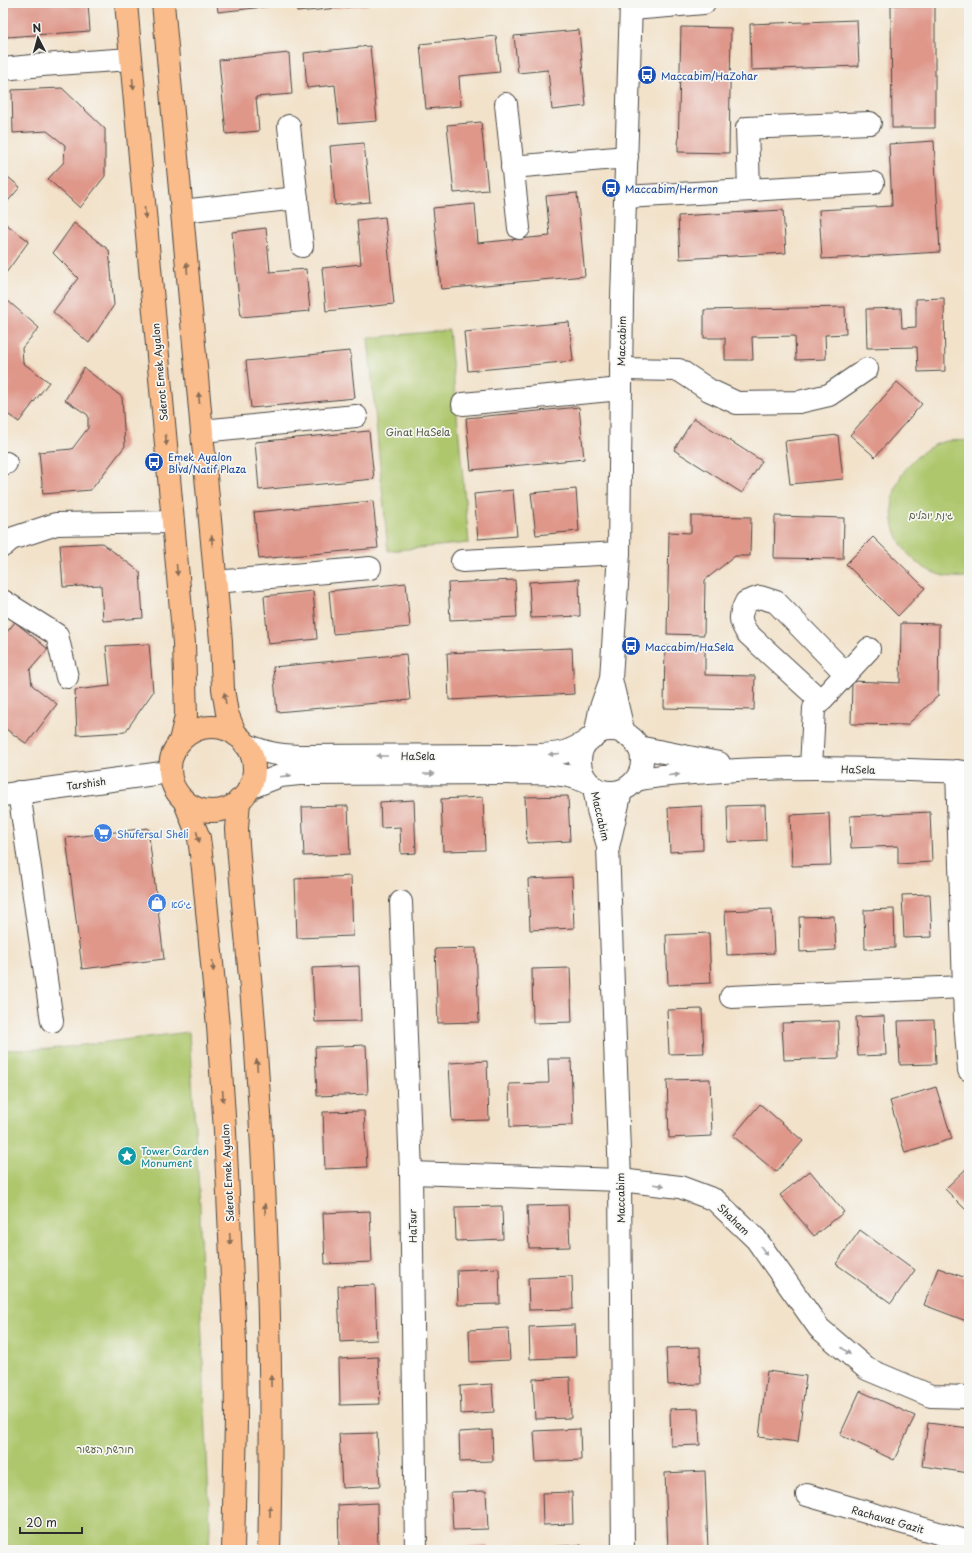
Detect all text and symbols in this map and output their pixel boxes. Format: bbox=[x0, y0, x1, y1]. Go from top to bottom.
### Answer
north arrow bbox=[18, 18, 58, 58]
text: N bbox=[32, 19, 42, 36]
bus stop icon: Maccabim/HaZohar bbox=[636, 64, 658, 86]
place label: Maccabim/HaZohar bbox=[661, 68, 758, 83]
one-way arrow bbox=[130, 78, 137, 90]
bus stop icon: Maccabim/Hermon bbox=[600, 177, 622, 199]
place label: Maccabim/Hermon bbox=[625, 181, 718, 196]
one-way arrow bbox=[142, 207, 148, 219]
one-way arrow bbox=[184, 262, 190, 274]
street label: Maccabim bbox=[613, 316, 629, 366]
street label: Sderot Emek Ayalon bbox=[147, 322, 171, 422]
one-way arrow bbox=[196, 392, 202, 404]
park label: Ginat HaSela bbox=[386, 424, 451, 439]
one-way arrow bbox=[162, 434, 169, 446]
place label: Emek Ayalon Blvd/Natif Plaza bbox=[168, 449, 247, 476]
bus stop icon: Emek Ayalon Blvd/Natif Plaza bbox=[143, 451, 165, 473]
park label: גינת יובלים bbox=[909, 507, 953, 522]
one-way arrow bbox=[208, 535, 215, 547]
one-way arrow bbox=[174, 564, 181, 576]
bus stop icon: Maccabim/HaSela bbox=[620, 635, 642, 657]
place label: Maccabim/HaSela bbox=[645, 639, 735, 654]
one-way arrow bbox=[222, 692, 228, 705]
street label: HaSela bbox=[401, 748, 436, 763]
one-way arrow bbox=[548, 751, 560, 757]
one-way arrow bbox=[375, 753, 388, 759]
street label: HaSela bbox=[841, 761, 876, 777]
one-way arrow bbox=[423, 770, 435, 777]
one-way arrow bbox=[668, 771, 680, 778]
street label: Tarshish bbox=[65, 773, 107, 793]
one-way arrow bbox=[279, 773, 292, 779]
street label: Maccabim bbox=[588, 790, 614, 842]
supermarket icon: Shufersal Sheli bbox=[92, 822, 114, 844]
place label: Shufersal Sheli bbox=[117, 826, 189, 841]
one-way arrow bbox=[195, 831, 201, 843]
shop icon: גיטא bbox=[146, 892, 168, 914]
place label: גיטא bbox=[171, 896, 192, 911]
one-way arrow bbox=[209, 960, 216, 972]
one-way arrow bbox=[253, 1059, 260, 1071]
one-way arrow bbox=[219, 1090, 226, 1102]
street label: Sderot Emek Ayalon bbox=[217, 1124, 237, 1222]
place label: Tower Garden Monument bbox=[141, 1143, 209, 1170]
place icon: Tower Garden Monument bbox=[116, 1145, 138, 1167]
street label: Maccabim bbox=[612, 1173, 628, 1223]
one-way arrow bbox=[652, 1182, 665, 1188]
street label: Shaham bbox=[715, 1200, 753, 1238]
one-way arrow bbox=[261, 1203, 268, 1215]
street label: HaTsur bbox=[404, 1209, 420, 1243]
one-way arrow bbox=[227, 1233, 234, 1245]
one-way arrow bbox=[760, 1246, 768, 1256]
one-way arrow bbox=[841, 1347, 852, 1356]
one-way arrow bbox=[268, 1374, 274, 1387]
park label: חורשת העשור bbox=[76, 1441, 134, 1456]
street label: Rachavat Gazit bbox=[850, 1501, 926, 1537]
one-way arrow bbox=[267, 1504, 273, 1517]
scale bar bbox=[20, 1509, 82, 1535]
text: 20 m bbox=[26, 1513, 57, 1531]

